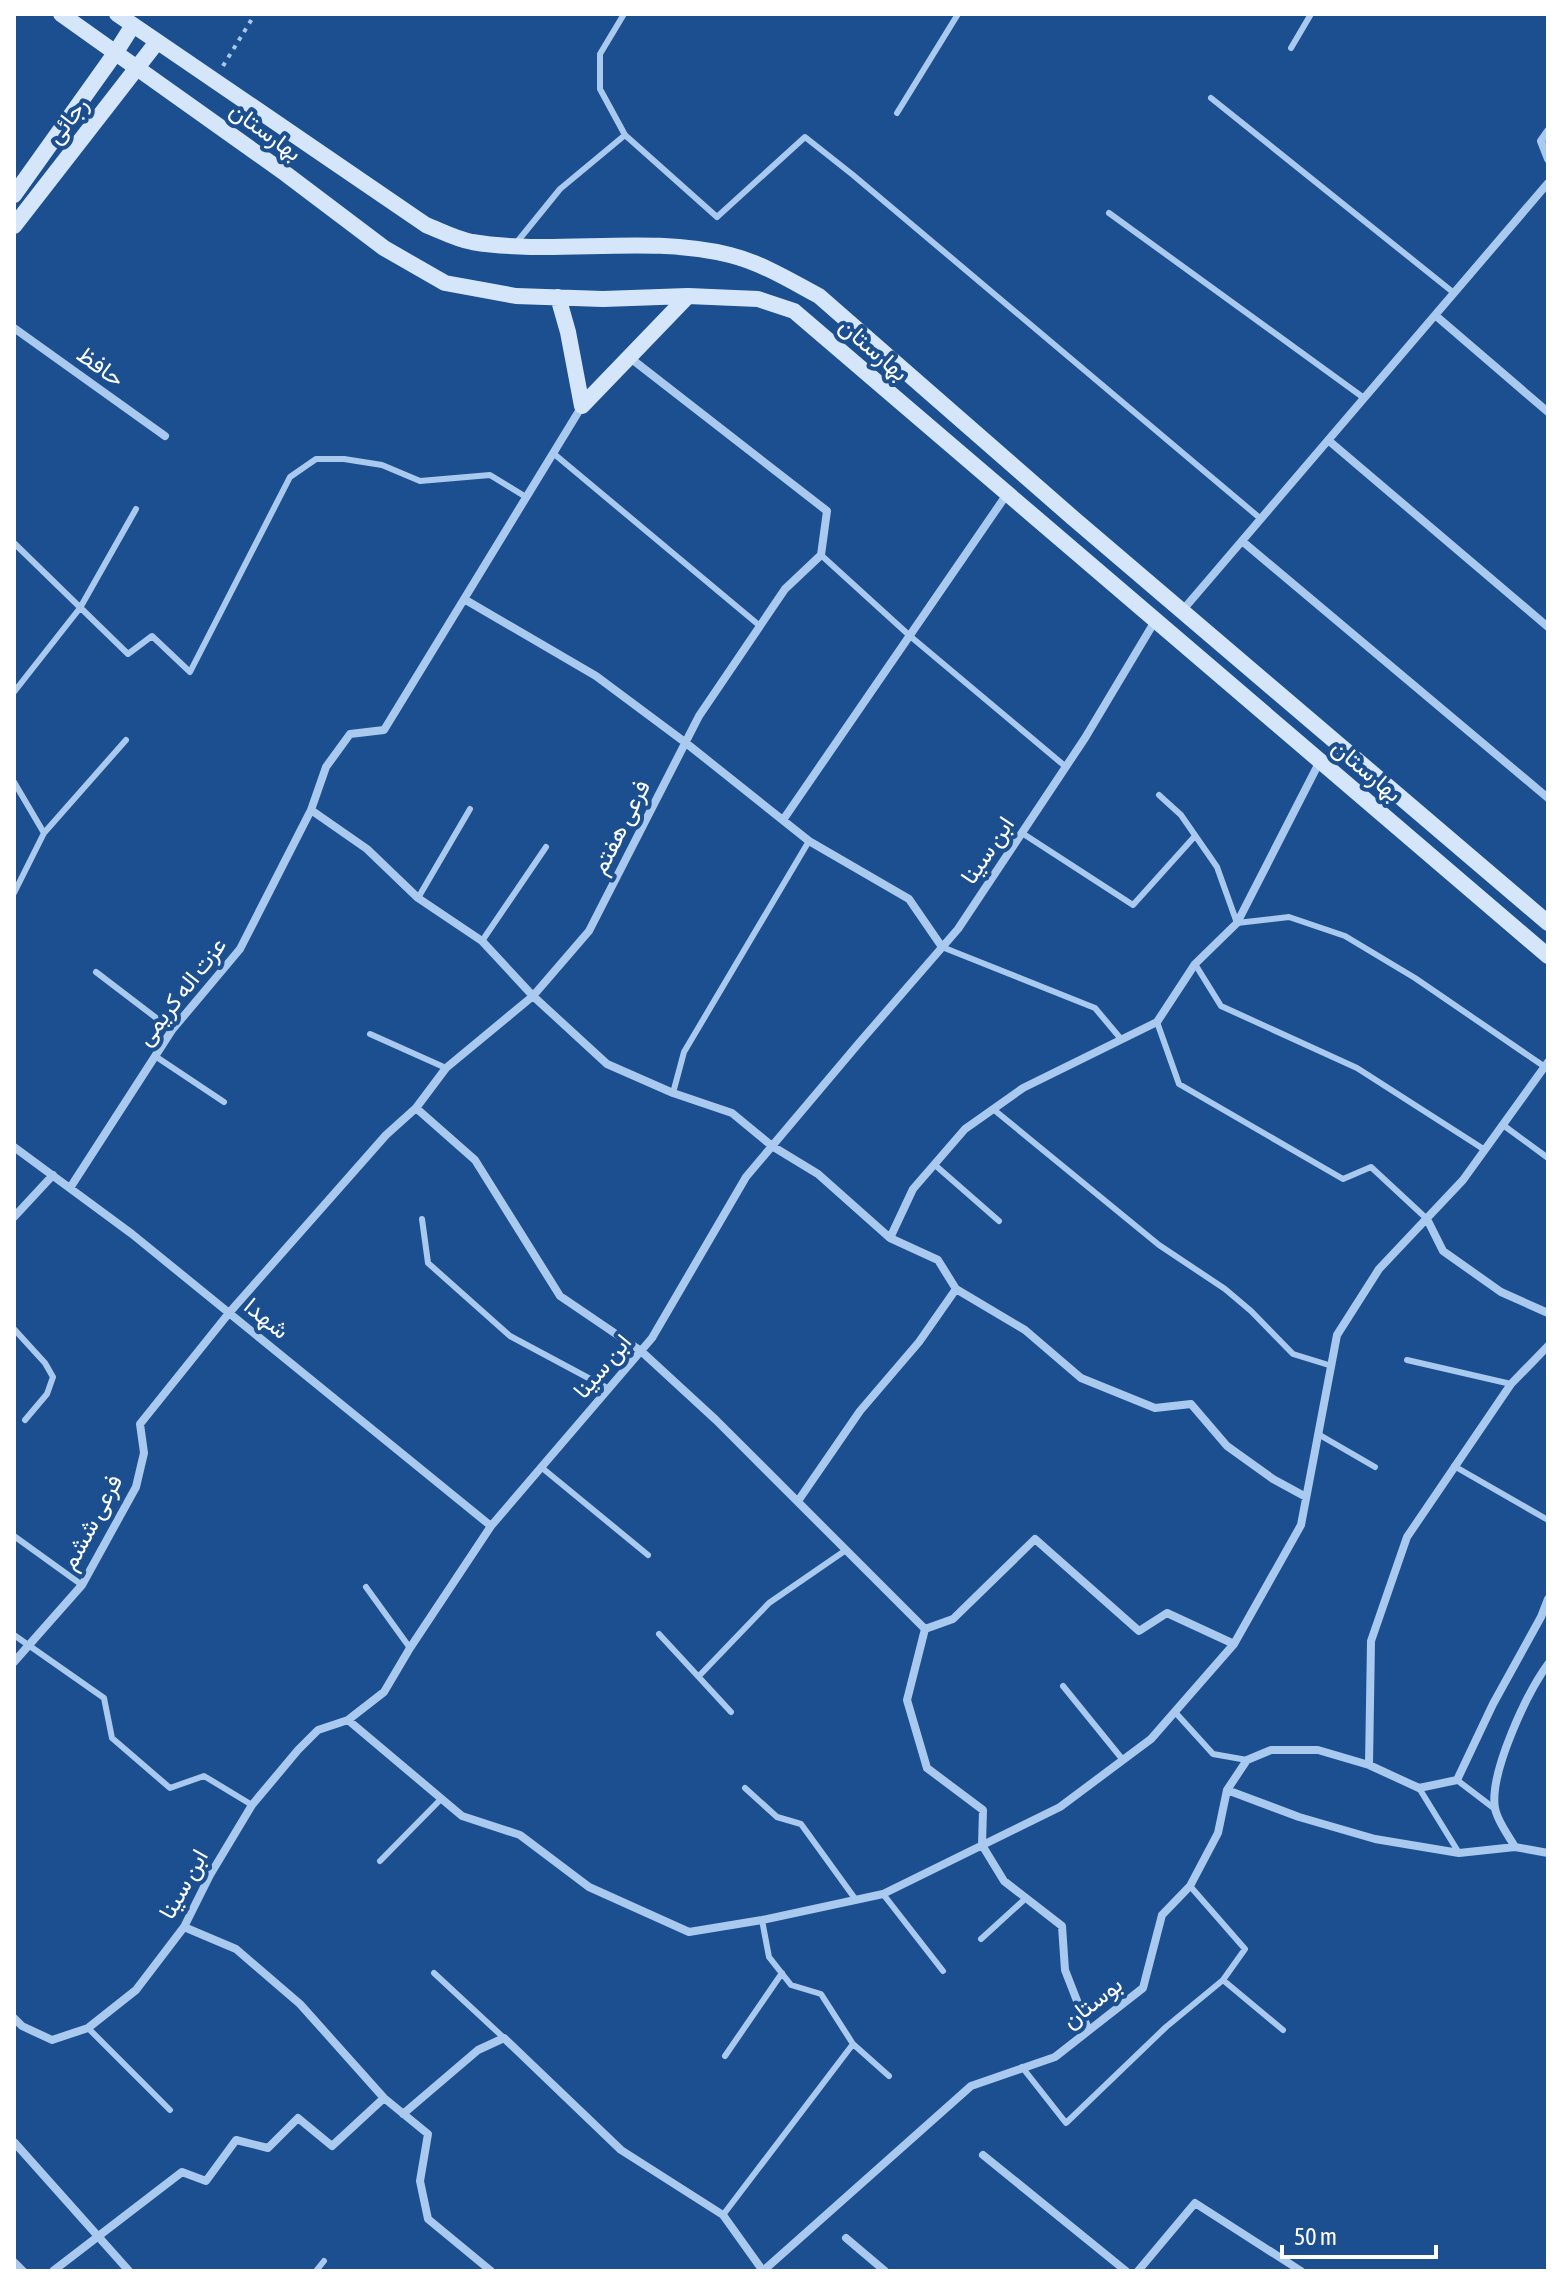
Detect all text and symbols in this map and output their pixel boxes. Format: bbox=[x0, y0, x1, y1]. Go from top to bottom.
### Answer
street label: رجائی bbox=[40, 91, 95, 150]
street label: بهارستان bbox=[224, 96, 307, 168]
street label: بهارستان bbox=[833, 312, 914, 388]
street label: حافظ bbox=[72, 340, 130, 392]
street label: بهارستان bbox=[1326, 733, 1407, 808]
street label: فرعی هفتم bbox=[585, 775, 658, 880]
street label: ابن سینا bbox=[955, 811, 1020, 889]
street label: عزت اله کریمی bbox=[131, 932, 233, 1052]
street label: شهدا bbox=[238, 1292, 295, 1346]
street label: ابن سینا bbox=[567, 1328, 637, 1404]
street label: فرعی ششم bbox=[55, 1470, 130, 1576]
street label: ابن سینا bbox=[153, 1845, 214, 1924]
street label: بوستان bbox=[1057, 1970, 1128, 2035]
scale bar bbox=[1282, 2209, 1436, 2259]
text: 50 m bbox=[1294, 2223, 1337, 2250]

